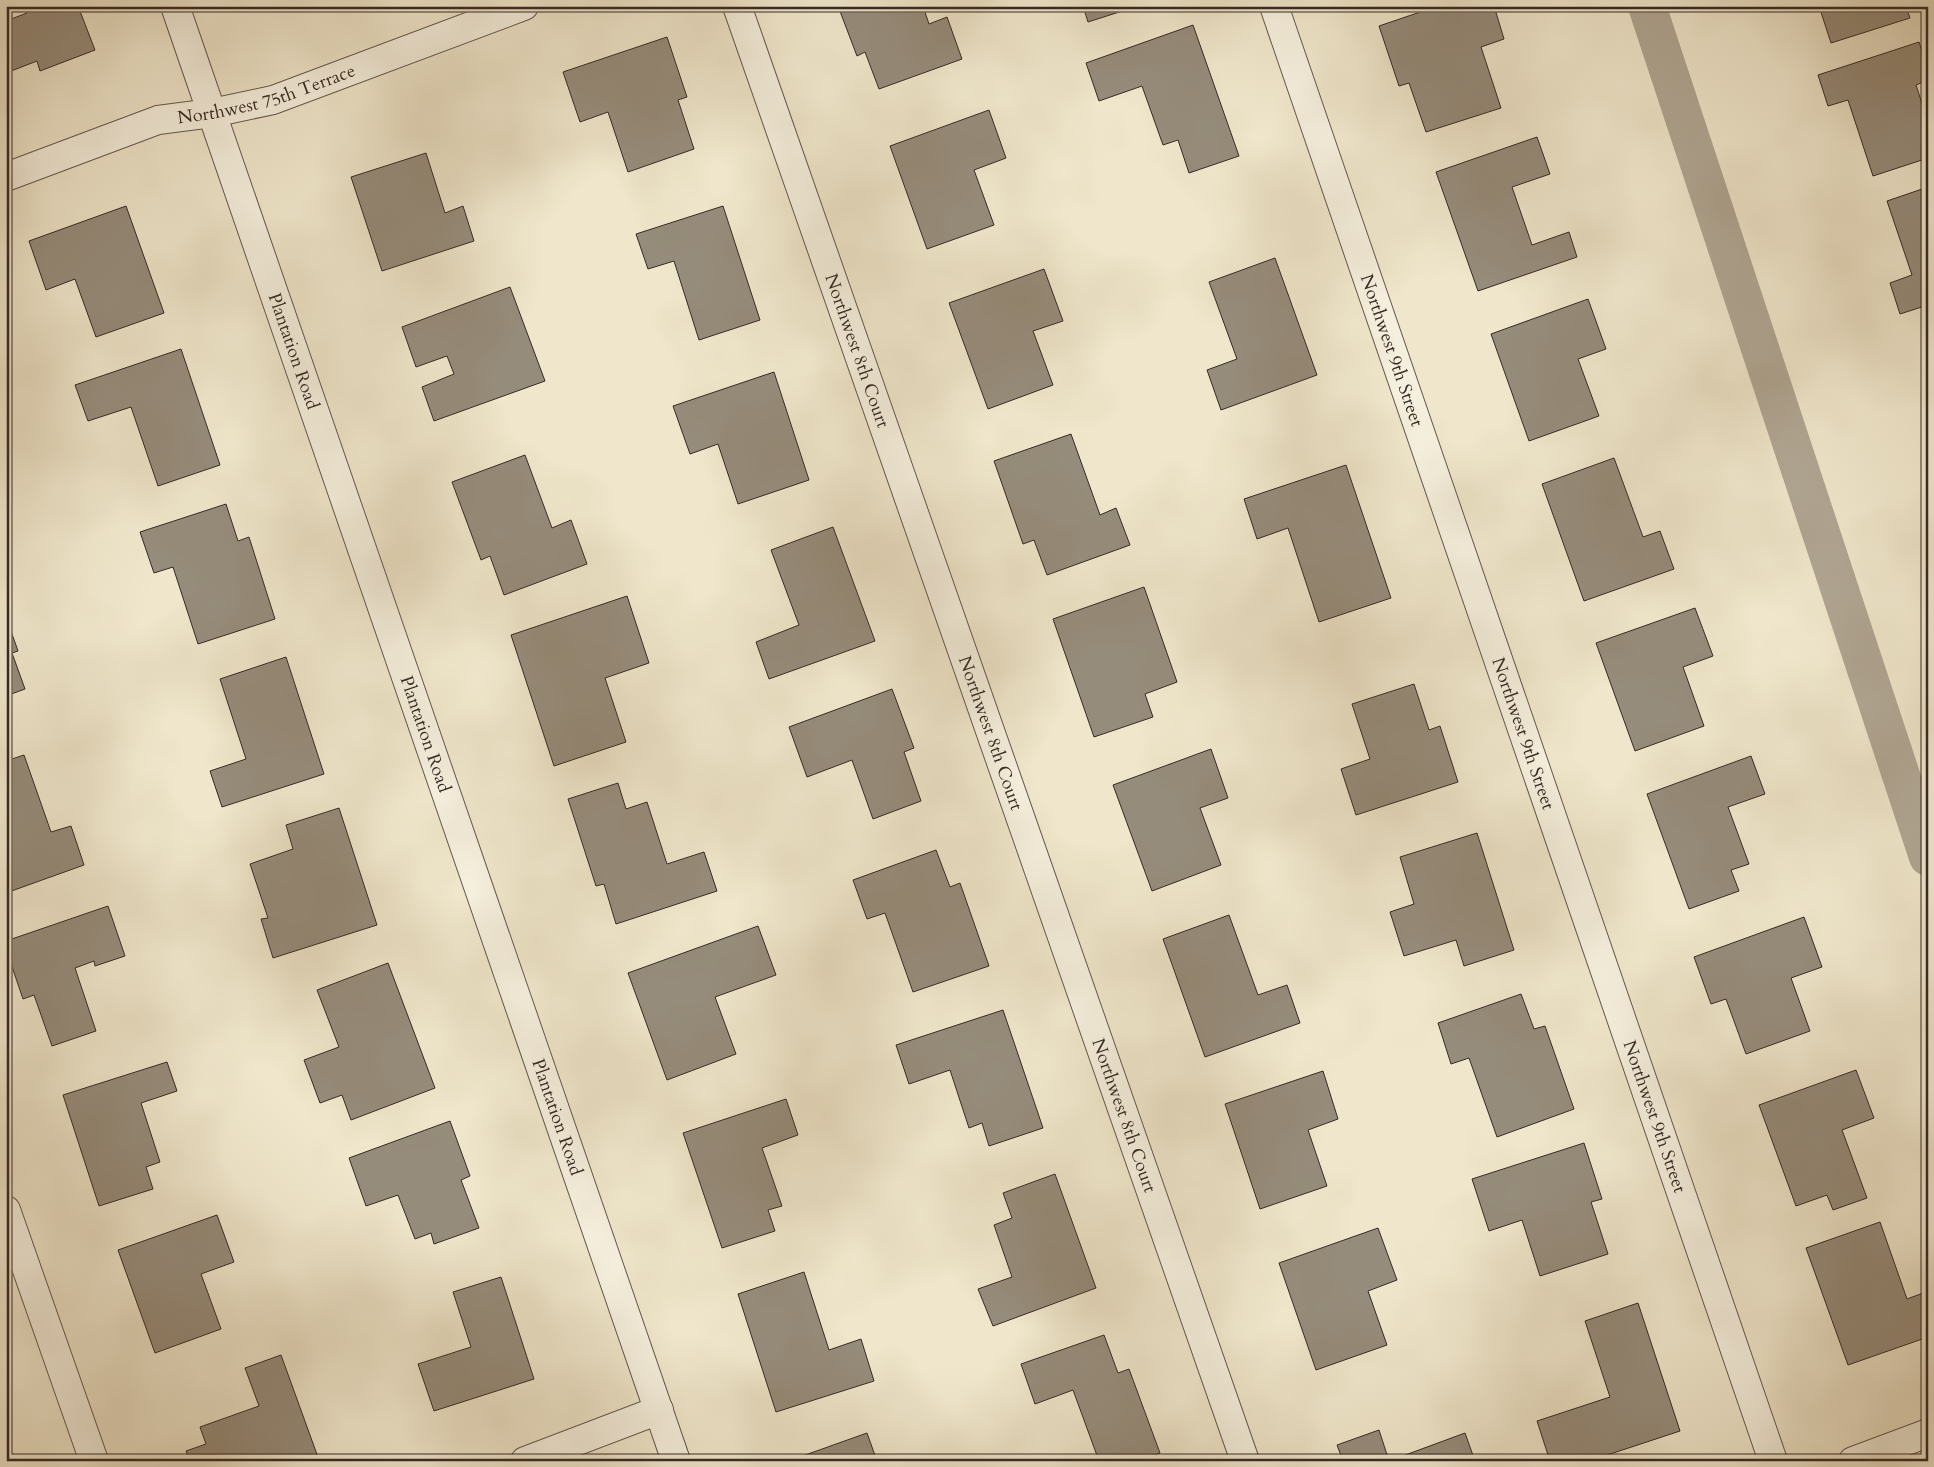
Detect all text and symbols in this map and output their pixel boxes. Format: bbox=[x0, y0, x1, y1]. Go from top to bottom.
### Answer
street label: Northwest 75th Terrace bbox=[176, 58, 359, 130]
street label: Northwest 8th Court bbox=[818, 270, 895, 432]
street label: Northwest 9th Street bbox=[1354, 271, 1429, 430]
street label: Plantation Road bbox=[262, 290, 325, 413]
street label: Northwest 8th Court bbox=[952, 653, 1029, 814]
street label: Northwest 9th Street bbox=[1485, 654, 1561, 813]
street label: Plantation Road bbox=[394, 673, 457, 796]
street label: Northwest 8th Court bbox=[1085, 1035, 1162, 1196]
street label: Northwest 9th Street bbox=[1617, 1037, 1692, 1196]
street label: Plantation Road bbox=[525, 1055, 589, 1179]

